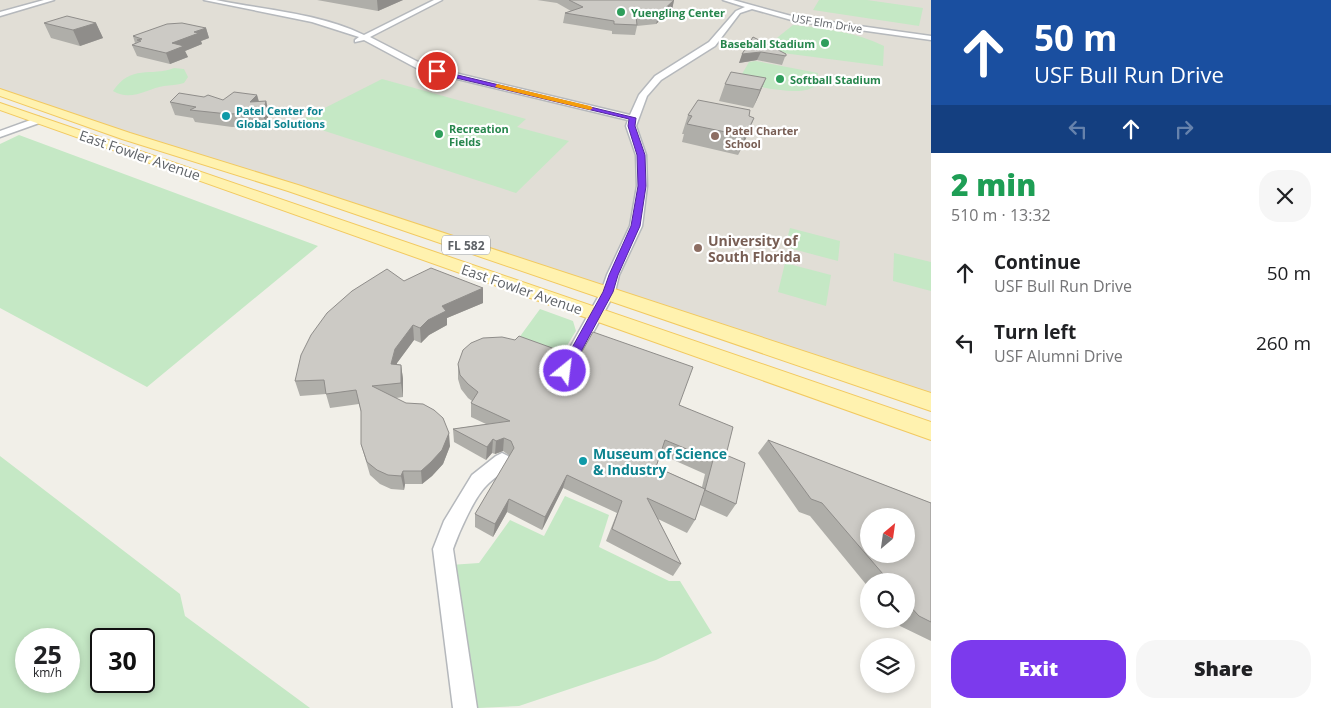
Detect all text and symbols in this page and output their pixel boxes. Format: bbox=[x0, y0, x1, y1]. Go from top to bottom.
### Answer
place label: Yuengling Center bbox=[631, 5, 725, 20]
marker: Yuengling Center bbox=[615, 6, 627, 18]
street label: USF Elm Drive bbox=[791, 10, 863, 36]
text: 50 m bbox=[1034, 14, 1117, 61]
icon: ahead bbox=[951, 20, 1016, 85]
place label: Baseball Stadium bbox=[720, 36, 815, 51]
marker: Baseball Stadium bbox=[819, 37, 831, 49]
pin bbox=[416, 50, 458, 92]
icon: arrive bbox=[423, 57, 451, 85]
text: USF Bull Run Drive bbox=[1034, 59, 1224, 89]
place label: Softball Stadium bbox=[790, 72, 881, 87]
marker: Softball Stadium bbox=[774, 73, 786, 85]
place label: Patel Center for Global Solutions bbox=[236, 103, 326, 131]
marker: Patel Center for Global Solutions bbox=[220, 110, 232, 122]
icon: left bbox=[1064, 115, 1092, 143]
icon: ahead bbox=[1117, 115, 1145, 143]
icon: right bbox=[1170, 115, 1198, 143]
place label: Recreation Fields bbox=[449, 121, 509, 149]
place label: Patel Charter School bbox=[725, 123, 798, 151]
street label: East Fowler Avenue bbox=[77, 125, 203, 185]
marker: Recreation Fields bbox=[433, 128, 445, 140]
marker: Patel Charter School bbox=[709, 130, 721, 142]
text: 2 min bbox=[951, 164, 1036, 205]
button: close bbox=[1259, 170, 1311, 222]
text: 510 m · 13:32 bbox=[951, 204, 1051, 226]
place label: University of South Florida bbox=[708, 231, 801, 266]
road number: FL 582 bbox=[442, 236, 490, 254]
marker: University of South Florida bbox=[692, 242, 704, 254]
text: Continue bbox=[994, 249, 1081, 275]
street label: East Fowler Avenue bbox=[459, 259, 585, 319]
icon: ahead bbox=[951, 259, 979, 287]
text: 50 m bbox=[1267, 260, 1311, 286]
text: USF Bull Run Drive bbox=[994, 275, 1132, 297]
text: Turn left bbox=[994, 319, 1076, 345]
icon: left bbox=[951, 329, 979, 357]
text: 260 m bbox=[1256, 330, 1311, 356]
position arrow bbox=[538, 344, 590, 396]
text: USF Alumni Drive bbox=[994, 345, 1123, 367]
place label: Museum of Science & Industry bbox=[593, 444, 727, 479]
marker: Museum of Science & Industry bbox=[577, 455, 589, 467]
north arrow bbox=[860, 508, 915, 562]
map controls bbox=[860, 508, 915, 693]
button: search bbox=[860, 573, 915, 628]
speed limit sign: 30 bbox=[90, 628, 155, 693]
text: 25 bbox=[33, 637, 62, 671]
button: layers bbox=[860, 638, 915, 693]
button: Exit bbox=[951, 640, 1126, 698]
button: Share bbox=[1136, 640, 1311, 698]
text: km/h bbox=[33, 664, 62, 681]

